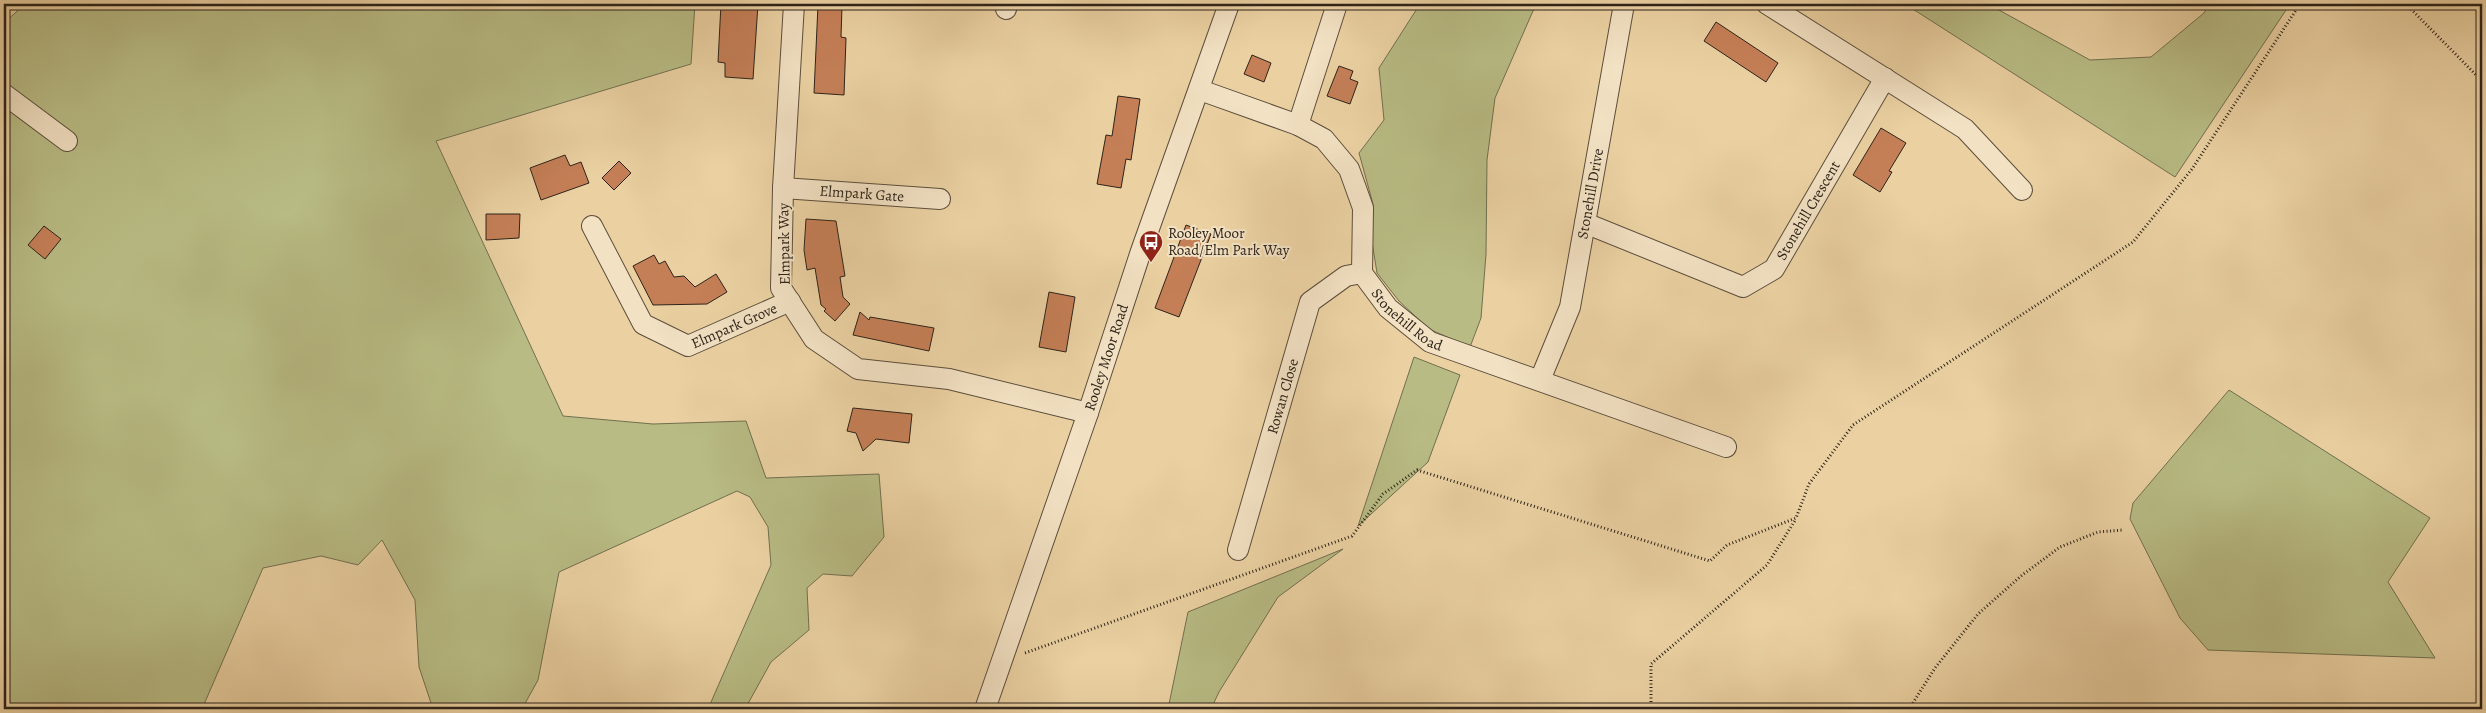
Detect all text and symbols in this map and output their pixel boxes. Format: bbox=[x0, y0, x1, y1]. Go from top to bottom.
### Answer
street label: Stonehill Drive bbox=[1572, 147, 1608, 241]
street label: Stonehill Crescent bbox=[1771, 157, 1845, 264]
street label: Elmpark Gate bbox=[819, 181, 905, 206]
street label: Elmpark Way bbox=[773, 202, 795, 285]
place label: Rooley Moor Road/Elm Park Way bbox=[1168, 223, 1290, 260]
bus stop icon: Rooley Moor Road/Elm Park Way bbox=[1138, 229, 1164, 263]
street label: Stonehill Road bbox=[1367, 284, 1446, 356]
street label: Elmpark Grove bbox=[688, 298, 780, 353]
street label: Rooley Moor Road bbox=[1079, 300, 1133, 413]
street label: Rowan Close bbox=[1262, 356, 1303, 437]

